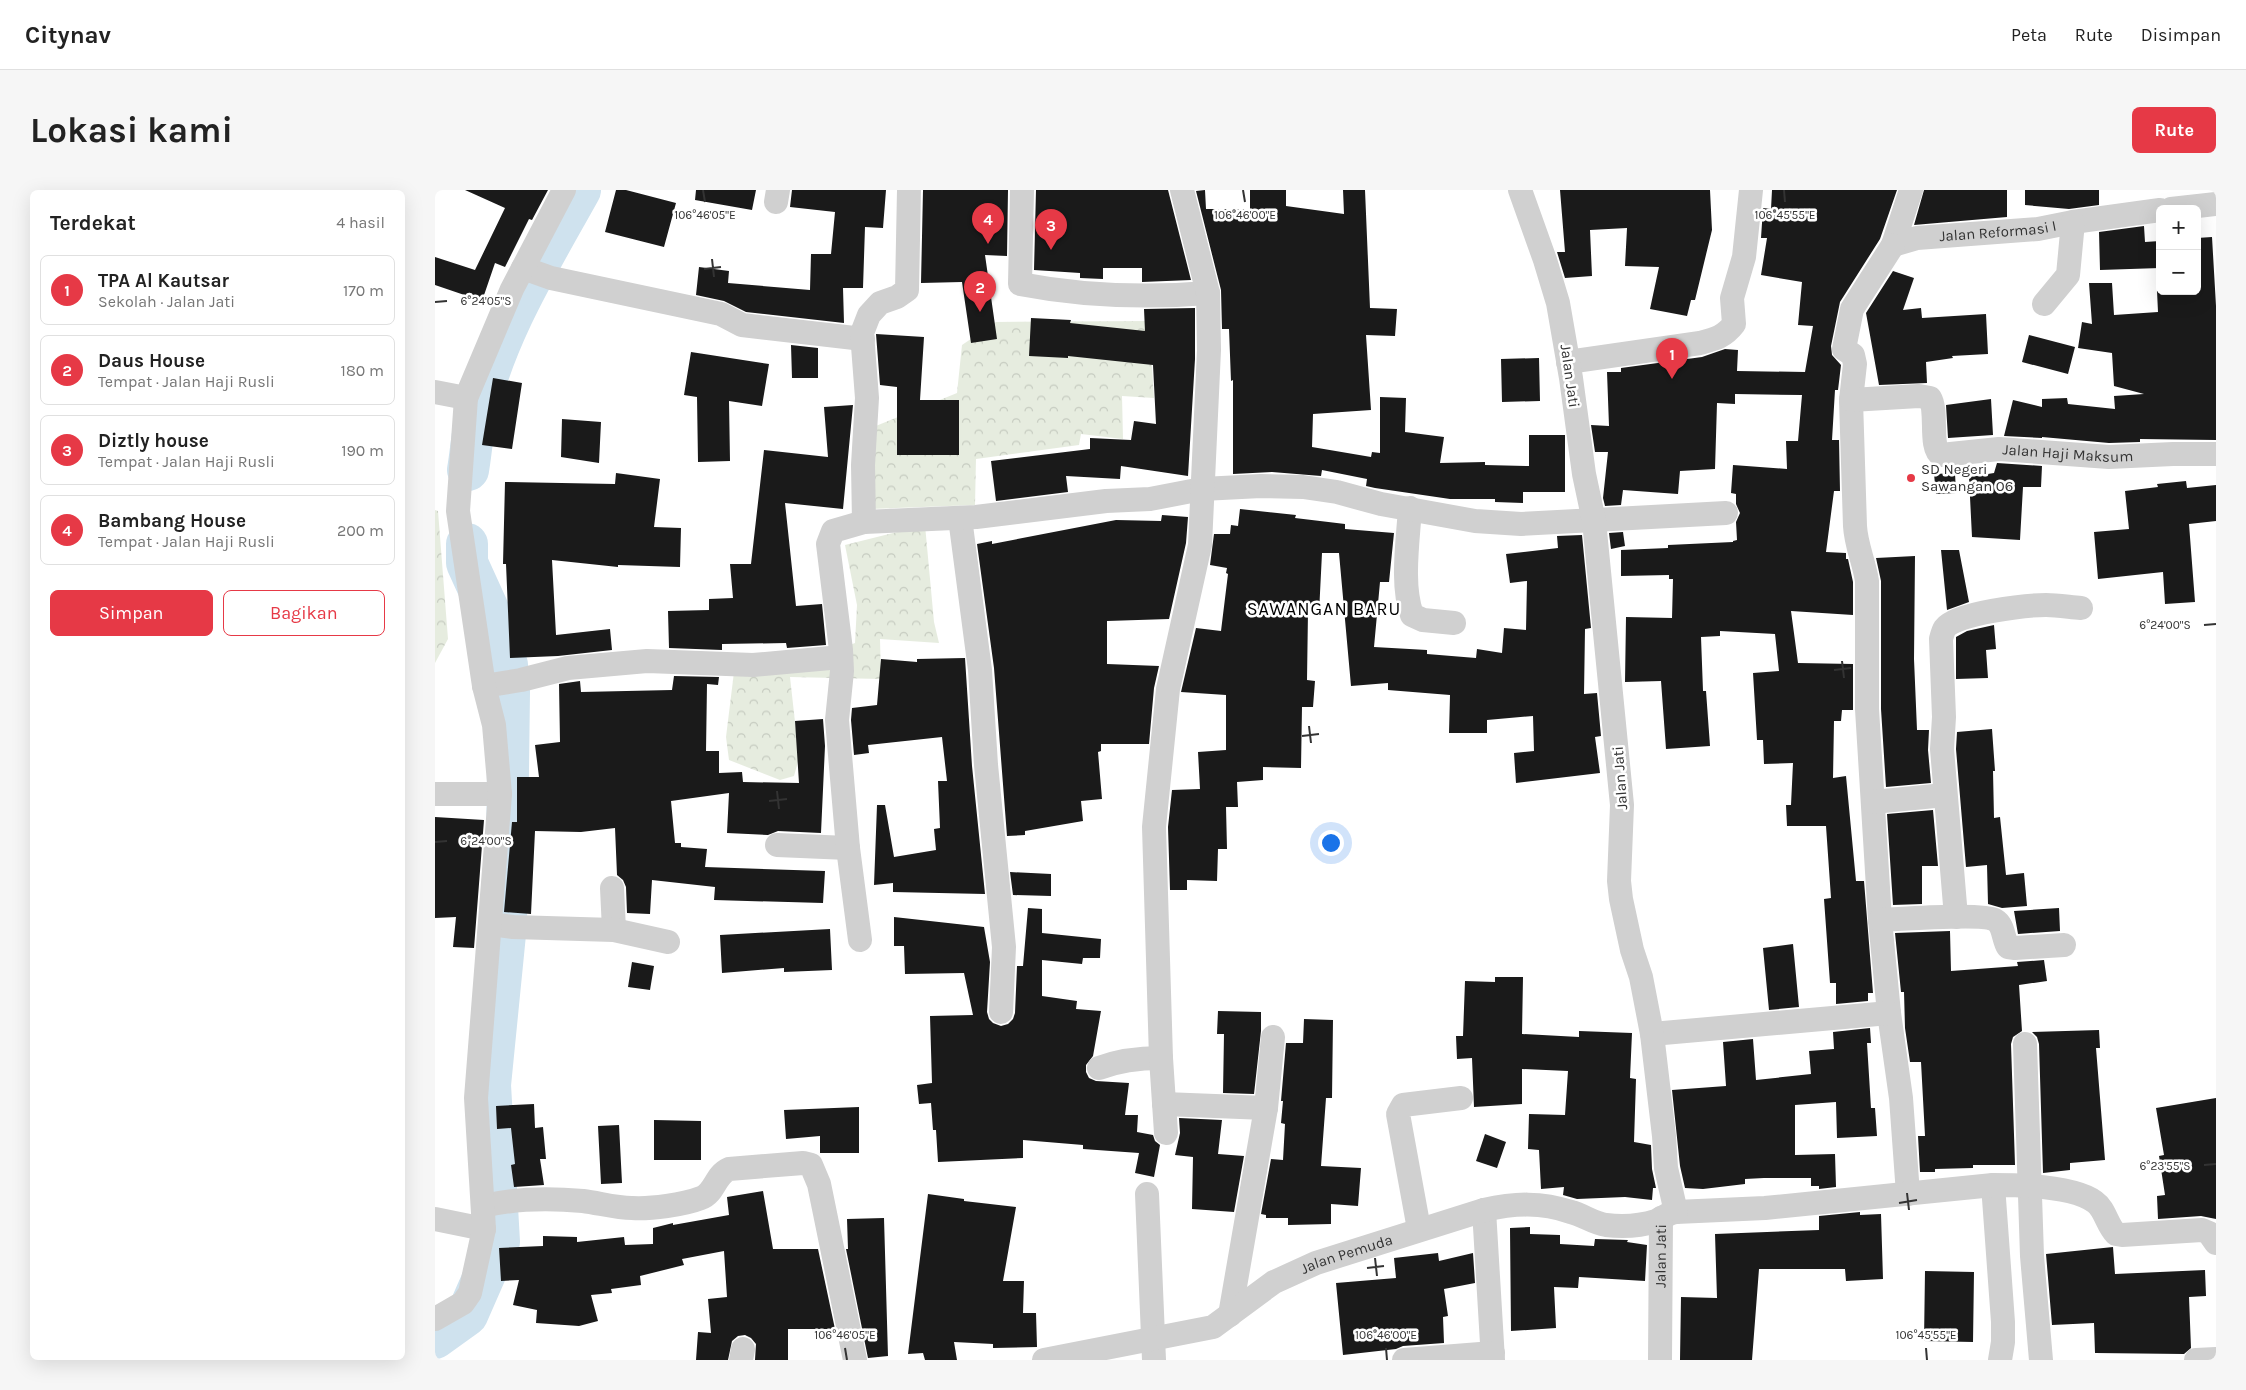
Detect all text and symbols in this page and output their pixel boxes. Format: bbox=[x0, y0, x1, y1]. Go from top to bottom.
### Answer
text: Citynav bbox=[25, 21, 111, 49]
text: Peta bbox=[2011, 24, 2047, 46]
text: Rute bbox=[2075, 24, 2113, 46]
text: Disimpan bbox=[2141, 24, 2221, 46]
button: Rute bbox=[2132, 107, 2216, 153]
text: Lokasi kami bbox=[30, 110, 233, 151]
pin: 4 bbox=[972, 203, 1004, 244]
map controls bbox=[2156, 205, 2201, 295]
button: + bbox=[2156, 205, 2201, 250]
text: 106°46'05"E bbox=[674, 208, 736, 222]
text: 106°46'00"E bbox=[1214, 208, 1276, 222]
text: 106°45'55"E bbox=[1754, 208, 1816, 222]
pin: 3 bbox=[1035, 209, 1067, 250]
text: Terdekat bbox=[50, 211, 136, 235]
text: 4 hasil bbox=[336, 213, 385, 232]
street label: Jalan Reformasi I bbox=[1939, 217, 2058, 245]
button: − bbox=[2156, 250, 2201, 295]
text: TPA Al Kautsar bbox=[98, 270, 229, 292]
pin: 2 bbox=[964, 271, 996, 312]
text: 1 bbox=[64, 281, 70, 300]
text: 170 m bbox=[343, 281, 384, 300]
text: Sekolah · Jalan Jati bbox=[98, 292, 235, 311]
text: 6°24'05"S bbox=[460, 294, 512, 308]
pin: 1 bbox=[1656, 338, 1688, 379]
street label: Jalan Jati bbox=[1557, 343, 1583, 409]
text: Daus House bbox=[98, 350, 205, 372]
text: 2 bbox=[62, 361, 72, 380]
text: 180 m bbox=[341, 361, 384, 380]
text: Tempat · Jalan Haji Rusli bbox=[98, 372, 275, 391]
text: Diztly house bbox=[98, 430, 209, 452]
street label: Jalan Haji Maksum bbox=[2002, 440, 2134, 466]
text: 3 bbox=[62, 441, 72, 460]
text: 190 m bbox=[341, 441, 384, 460]
text: Tempat · Jalan Haji Rusli bbox=[98, 452, 275, 471]
place label: SD Negeri Sawangan 06 bbox=[1921, 460, 2013, 495]
marker: SD Negeri Sawangan 06 bbox=[1905, 472, 1917, 484]
text: Bambang House bbox=[98, 510, 246, 532]
text: 4 bbox=[62, 521, 72, 540]
text: 200 m bbox=[337, 521, 384, 540]
text: Tempat · Jalan Haji Rusli bbox=[98, 532, 275, 551]
button: Simpan bbox=[50, 590, 213, 636]
button: Bagikan bbox=[223, 590, 385, 636]
district label: SAWANGAN BARU bbox=[1247, 598, 1401, 620]
text: 6°24'00"S bbox=[2139, 618, 2191, 632]
street label: Jalan Jati bbox=[1609, 746, 1631, 810]
your location bbox=[1318, 830, 1344, 856]
text: 6°24'00"S bbox=[460, 834, 512, 848]
text: 6°23'55"S bbox=[2139, 1159, 2191, 1173]
street label: Jalan Jati bbox=[1652, 1224, 1670, 1288]
street label: Jalan Pemuda bbox=[1298, 1230, 1395, 1278]
text: 106°46'05"E bbox=[814, 1328, 876, 1342]
text: 106°46'00"E bbox=[1355, 1328, 1417, 1342]
text: 106°45'55"E bbox=[1895, 1328, 1957, 1342]

